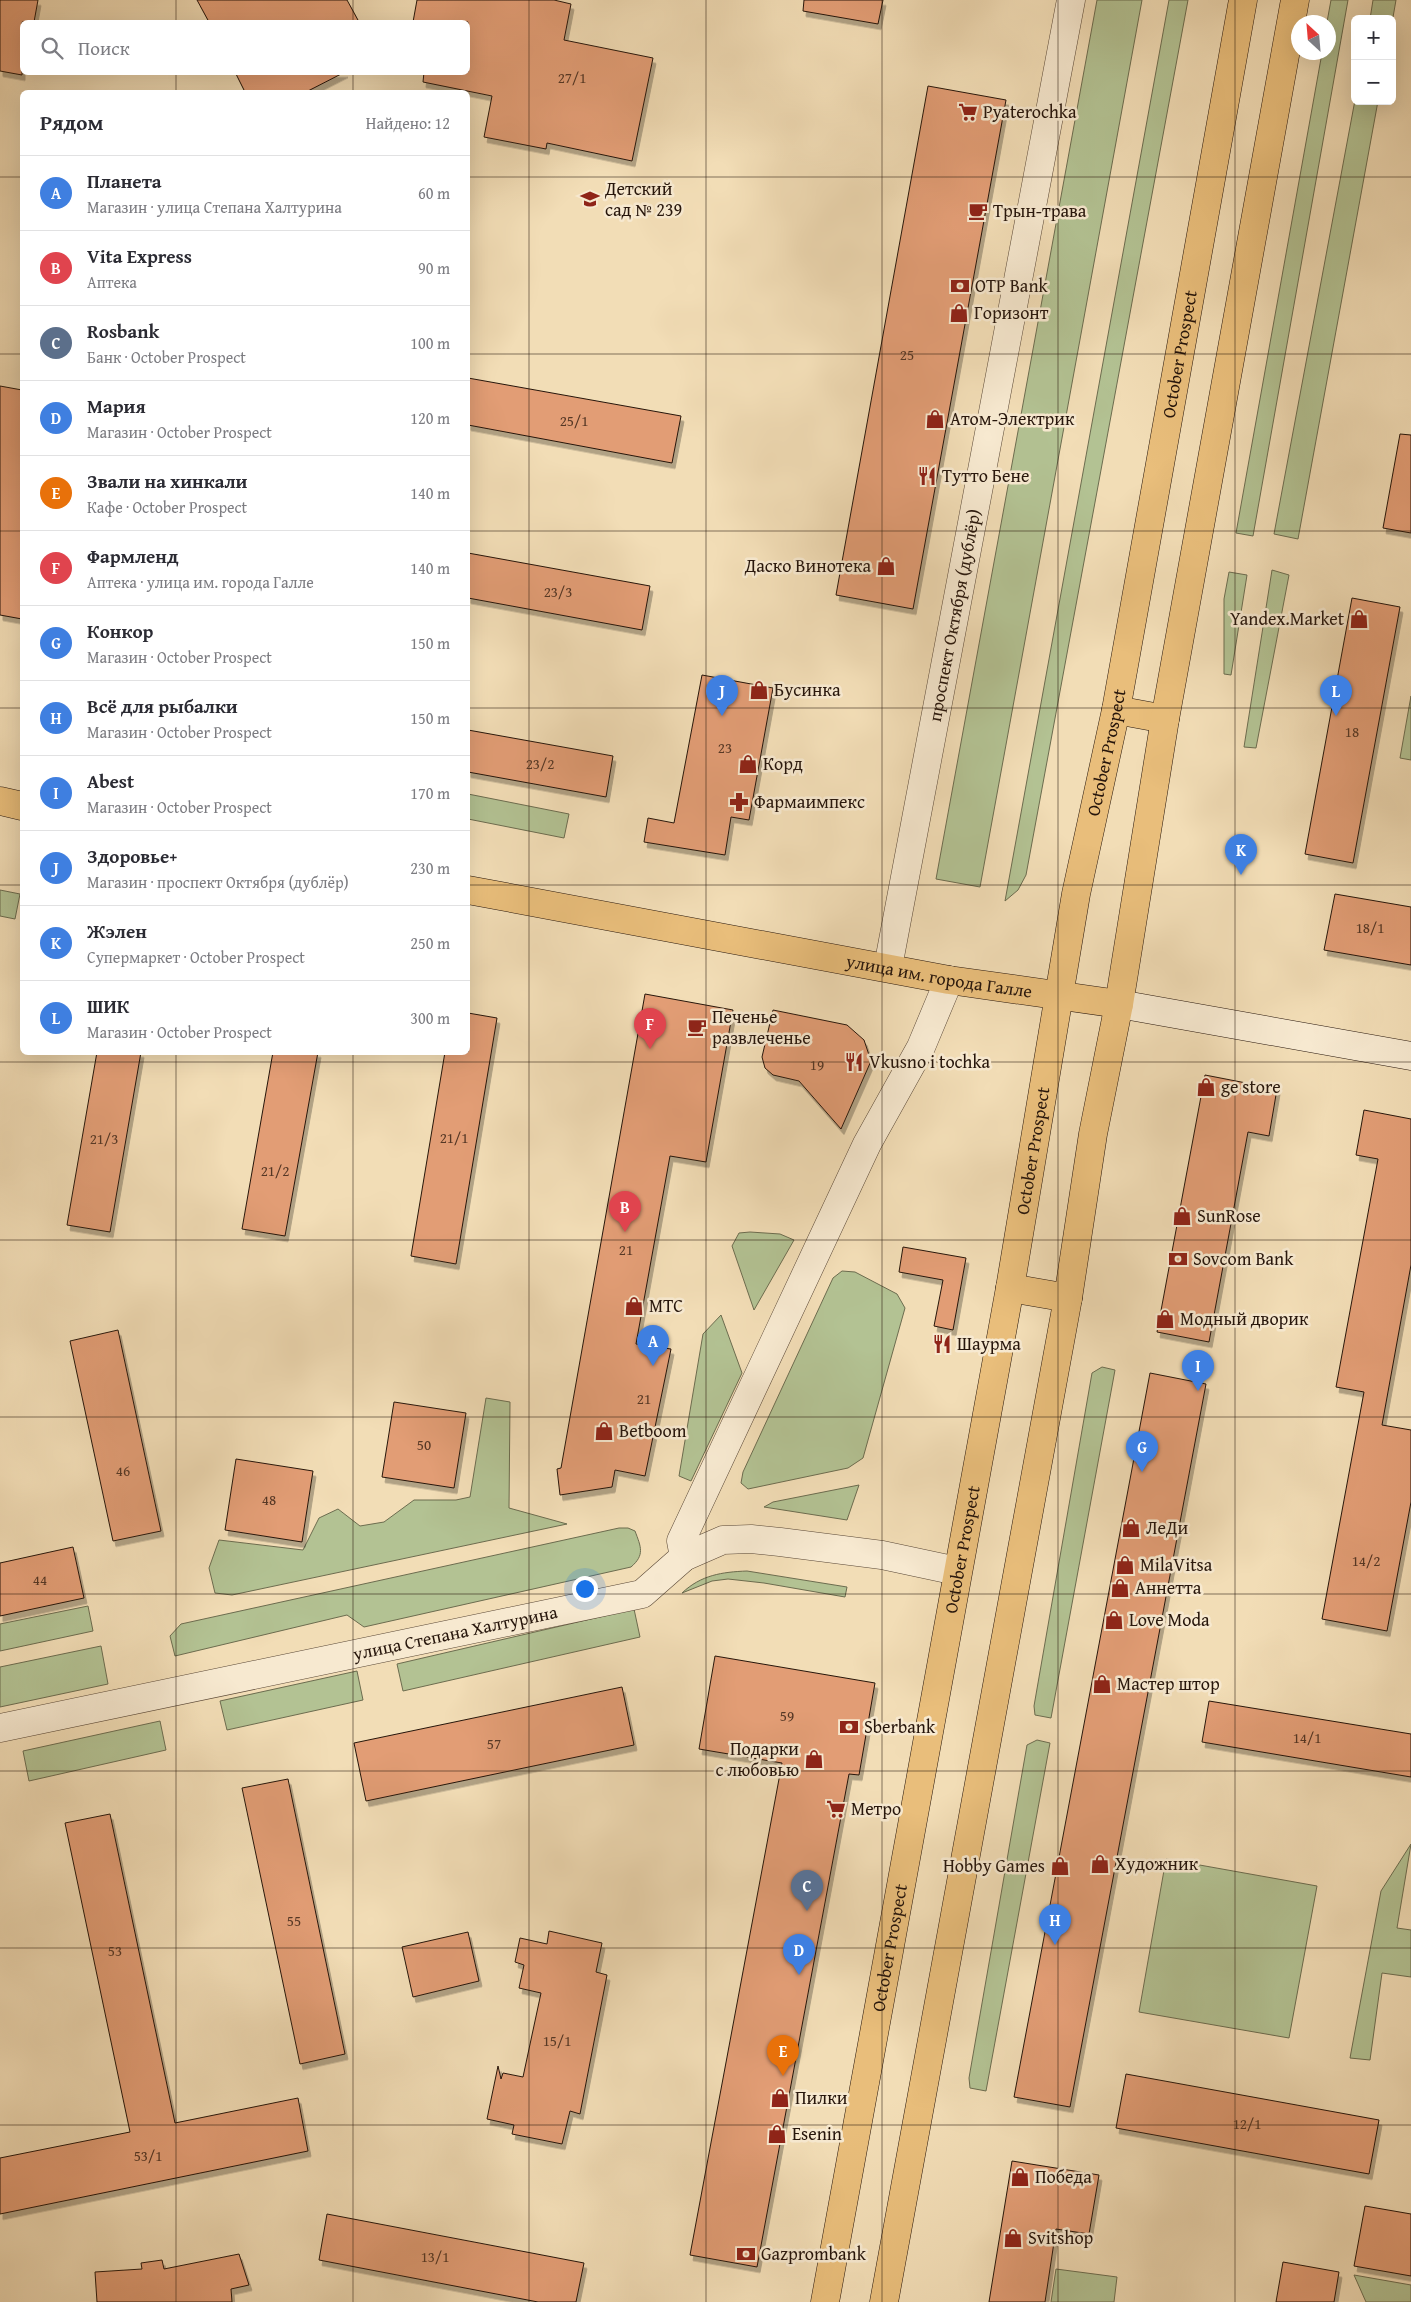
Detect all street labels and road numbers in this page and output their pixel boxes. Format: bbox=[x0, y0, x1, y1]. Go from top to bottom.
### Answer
street label: October Prospect bbox=[1154, 287, 1204, 420]
street label: проспект Октября (дублёр) bbox=[921, 507, 987, 724]
street label: October Prospect bbox=[1079, 686, 1133, 818]
street label: улица им. города Галле bbox=[843, 947, 1034, 1005]
street label: October Prospect bbox=[1009, 1084, 1057, 1217]
street label: October Prospect bbox=[937, 1483, 987, 1615]
street label: улица Степана Халтурина bbox=[349, 1598, 560, 1667]
street label: October Prospect bbox=[864, 1881, 914, 2014]

